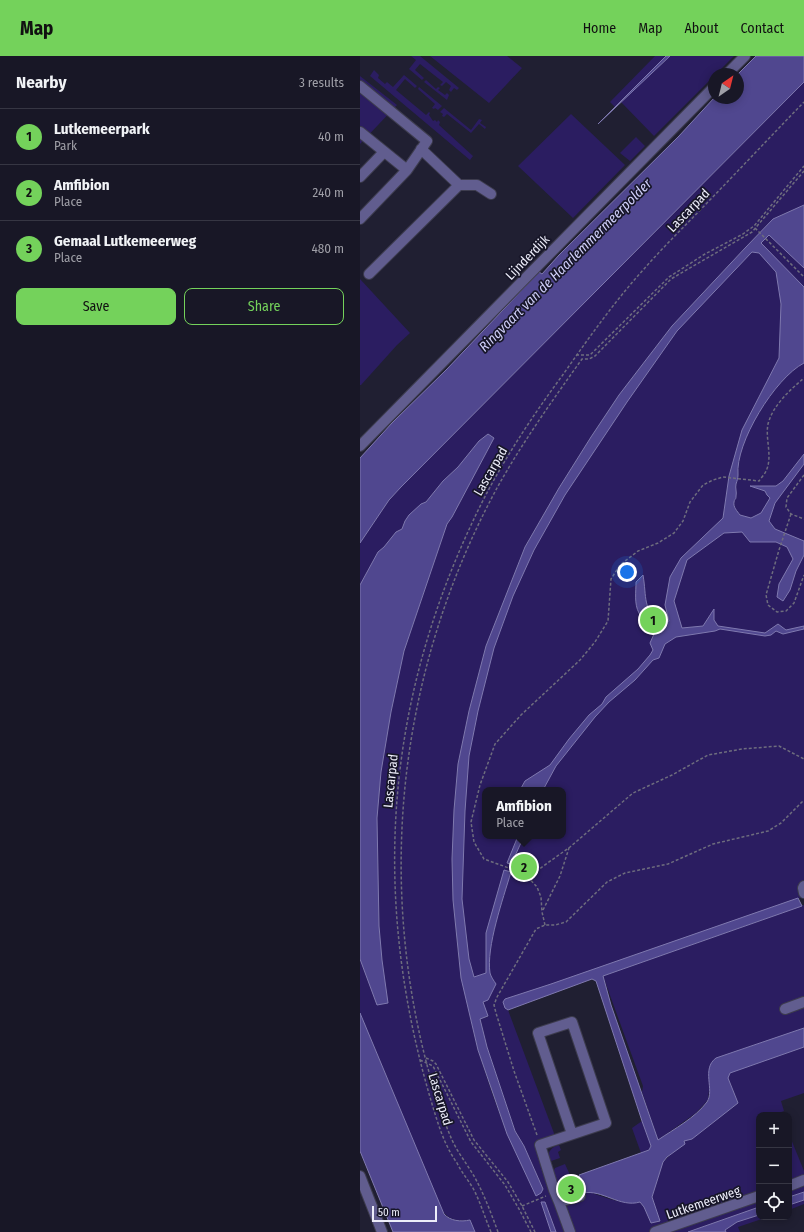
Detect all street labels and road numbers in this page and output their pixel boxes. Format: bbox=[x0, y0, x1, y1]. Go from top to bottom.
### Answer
street label: Lascarpad bbox=[664, 186, 713, 235]
street label: Lijnderdijk bbox=[502, 231, 553, 283]
street label: Lascarpad bbox=[470, 444, 510, 498]
street label: Lascarpad bbox=[380, 753, 401, 809]
street label: Lascarpad bbox=[425, 1071, 456, 1127]
street label: Lutkemeerweg bbox=[664, 1182, 743, 1222]

